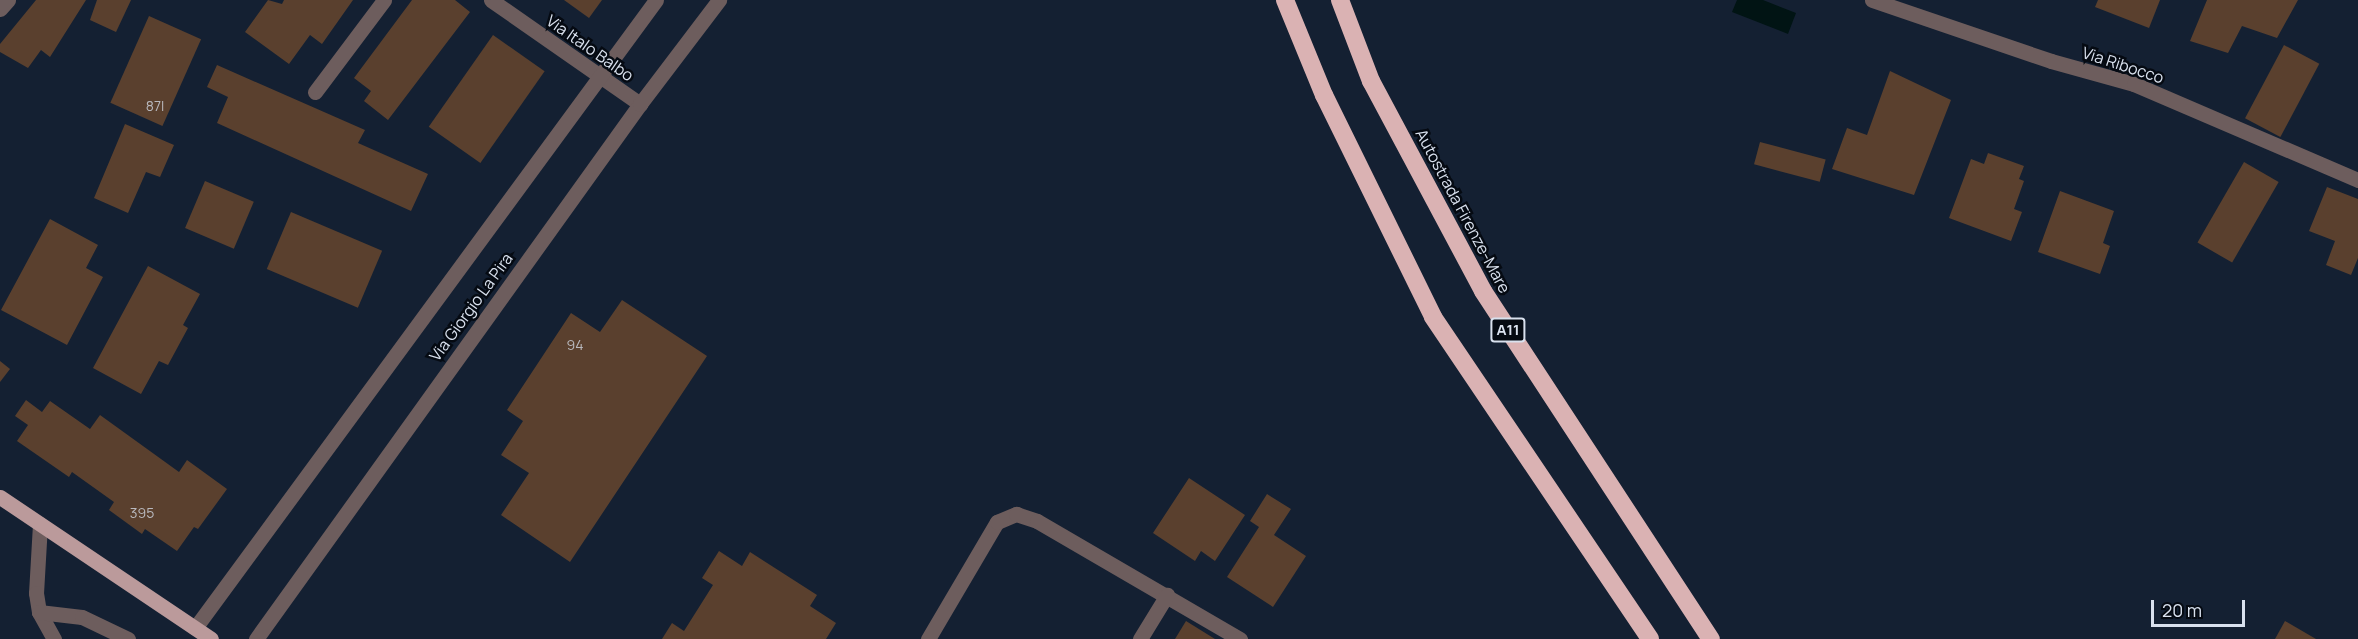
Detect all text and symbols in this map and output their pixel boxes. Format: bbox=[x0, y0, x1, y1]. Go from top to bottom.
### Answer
street label: Via Italo Balbo bbox=[543, 11, 637, 85]
street label: Via Ribocco bbox=[2080, 43, 2166, 87]
house number: 87l bbox=[146, 98, 164, 114]
street label: Autostrada Firenze-Mare bbox=[1412, 126, 1514, 296]
street label: Via Giorgio La Pira bbox=[425, 249, 517, 365]
road number: A11 bbox=[1490, 318, 1526, 342]
house number: 94 bbox=[567, 337, 583, 353]
house number: 395 bbox=[130, 505, 154, 521]
scale bar bbox=[2154, 588, 2248, 626]
text: 20 m bbox=[2162, 598, 2202, 622]

